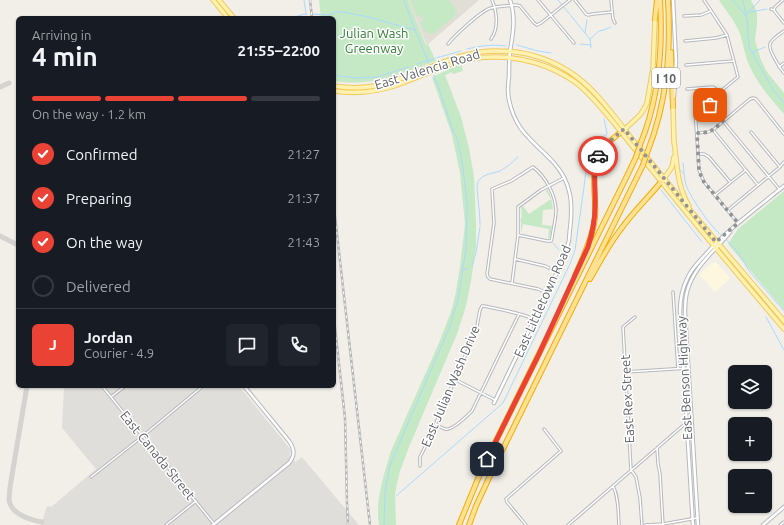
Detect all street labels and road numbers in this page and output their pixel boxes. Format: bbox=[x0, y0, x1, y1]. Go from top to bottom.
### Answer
street label: East Valencia Road bbox=[373, 46, 481, 92]
road number: I 10 bbox=[652, 68, 680, 88]
street label: East Littletown Road bbox=[511, 243, 573, 359]
street label: East Benson Highway bbox=[674, 316, 694, 440]
street label: East Julian Wash Drive bbox=[418, 323, 482, 449]
street label: East Rex Street bbox=[618, 354, 636, 444]
street label: East Canada Street bbox=[118, 408, 198, 502]

